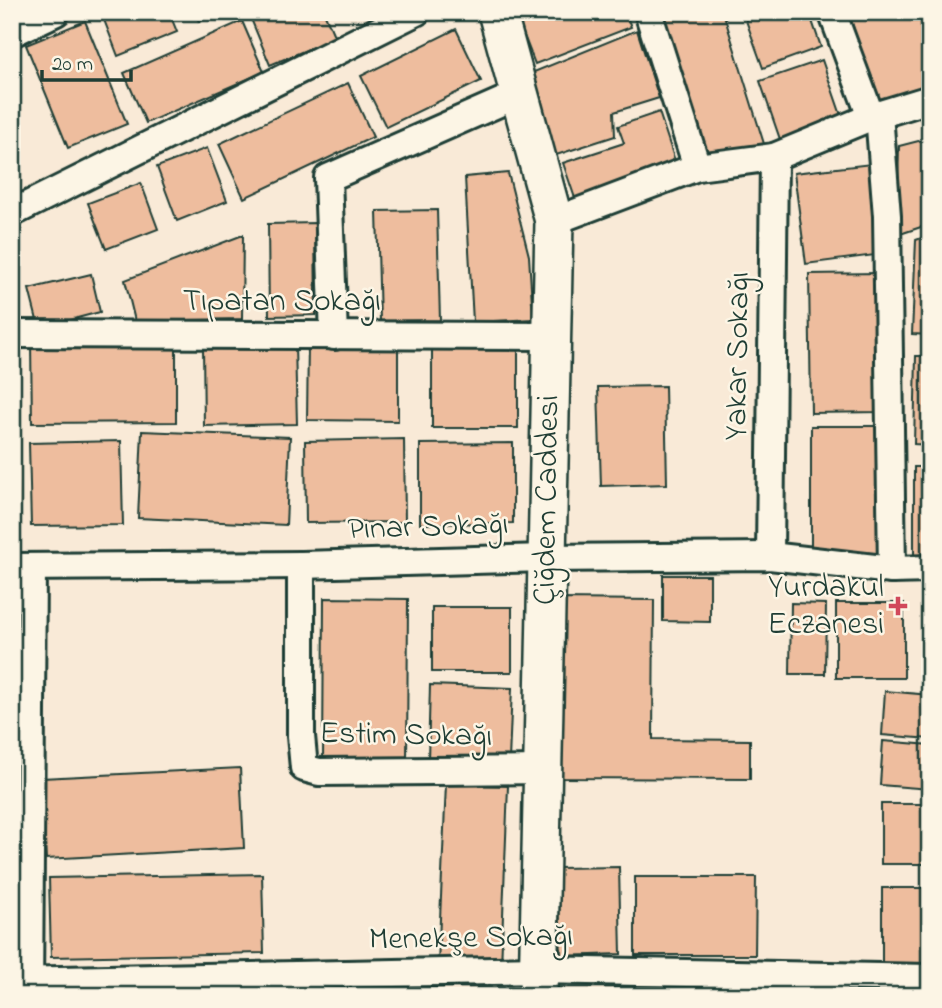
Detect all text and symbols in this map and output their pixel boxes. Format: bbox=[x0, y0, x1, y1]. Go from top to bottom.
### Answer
scale bar bbox=[42, 38, 131, 82]
text: 20 m bbox=[52, 50, 93, 80]
street label: Yakar Sokağı bbox=[714, 271, 765, 441]
street label: Tıpatan Sokağı bbox=[183, 279, 381, 327]
street label: Çiğdem Caddesi bbox=[523, 395, 574, 605]
street label: Pınar Sokağı bbox=[347, 502, 509, 555]
place label: Yurdakul Eczanesi bbox=[768, 565, 884, 649]
marker: Yurdakul Eczanesi bbox=[890, 598, 906, 614]
street label: Estim Sokağı bbox=[319, 711, 493, 762]
street label: Menekşe Sokağı bbox=[369, 914, 574, 965]

